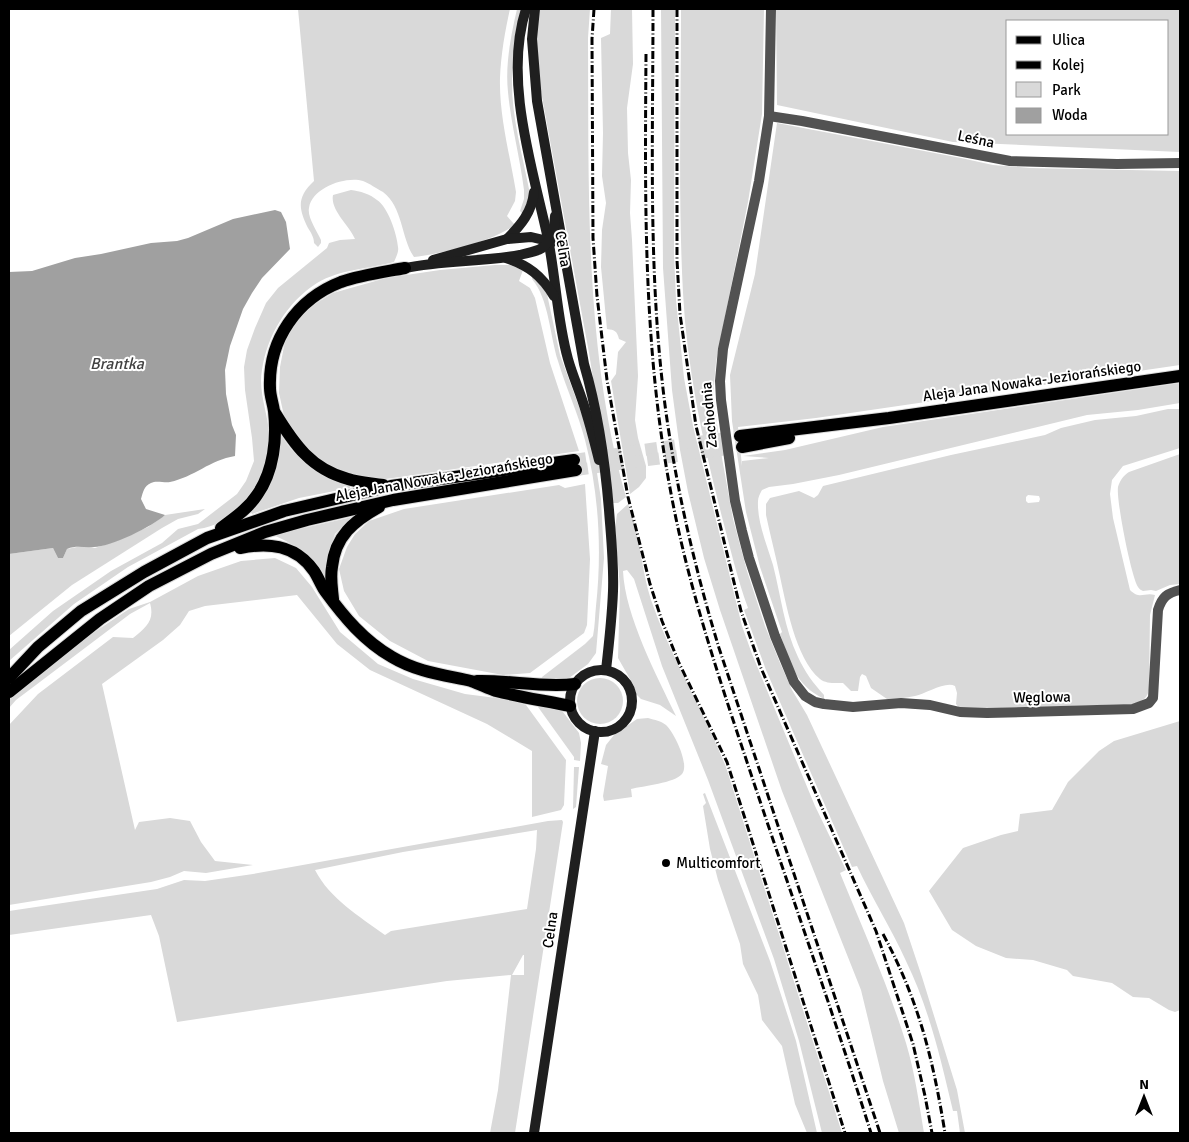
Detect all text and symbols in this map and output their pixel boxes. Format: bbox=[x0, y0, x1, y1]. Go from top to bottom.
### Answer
legend bbox=[1006, 20, 1169, 135]
text: Ulica bbox=[1052, 31, 1085, 49]
text: Kolej bbox=[1052, 56, 1084, 74]
text: Park bbox=[1052, 81, 1081, 99]
text: Woda bbox=[1052, 106, 1088, 124]
street label: Leśna bbox=[956, 126, 996, 152]
street label: Celna bbox=[551, 229, 575, 269]
water label: Brantka bbox=[90, 354, 145, 374]
street label: Aleja Jana Nowaka-Jeziorańskiego bbox=[922, 357, 1143, 405]
street label: Zachodnia bbox=[697, 381, 721, 449]
street label: Aleja Jana Nowaka-Jeziorańskiego bbox=[334, 449, 554, 505]
street label: Węglowa bbox=[1013, 687, 1071, 707]
place label: Multicomfort bbox=[676, 854, 760, 872]
marker: Multicomfort bbox=[660, 857, 672, 869]
street label: Celna bbox=[539, 911, 561, 949]
north arrow bbox=[1119, 1072, 1169, 1122]
text: N bbox=[1139, 1076, 1149, 1093]

